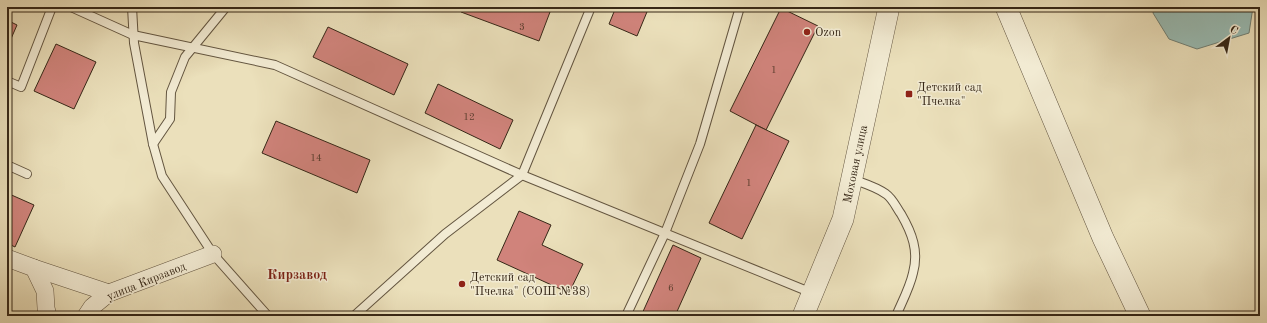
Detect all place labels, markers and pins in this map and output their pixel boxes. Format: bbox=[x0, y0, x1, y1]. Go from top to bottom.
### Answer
marker: Ozon bbox=[802, 27, 812, 37]
place label: Ozon bbox=[815, 27, 842, 39]
place label: Детский сад "Пчелка" bbox=[917, 82, 982, 108]
marker: Детский сад "Пчелка" bbox=[904, 89, 914, 99]
place label: Детский сад "Пчелка" (СОШ №38) bbox=[470, 272, 590, 298]
marker: Детский сад "Пчелка" (СОШ №38) bbox=[457, 279, 467, 289]

